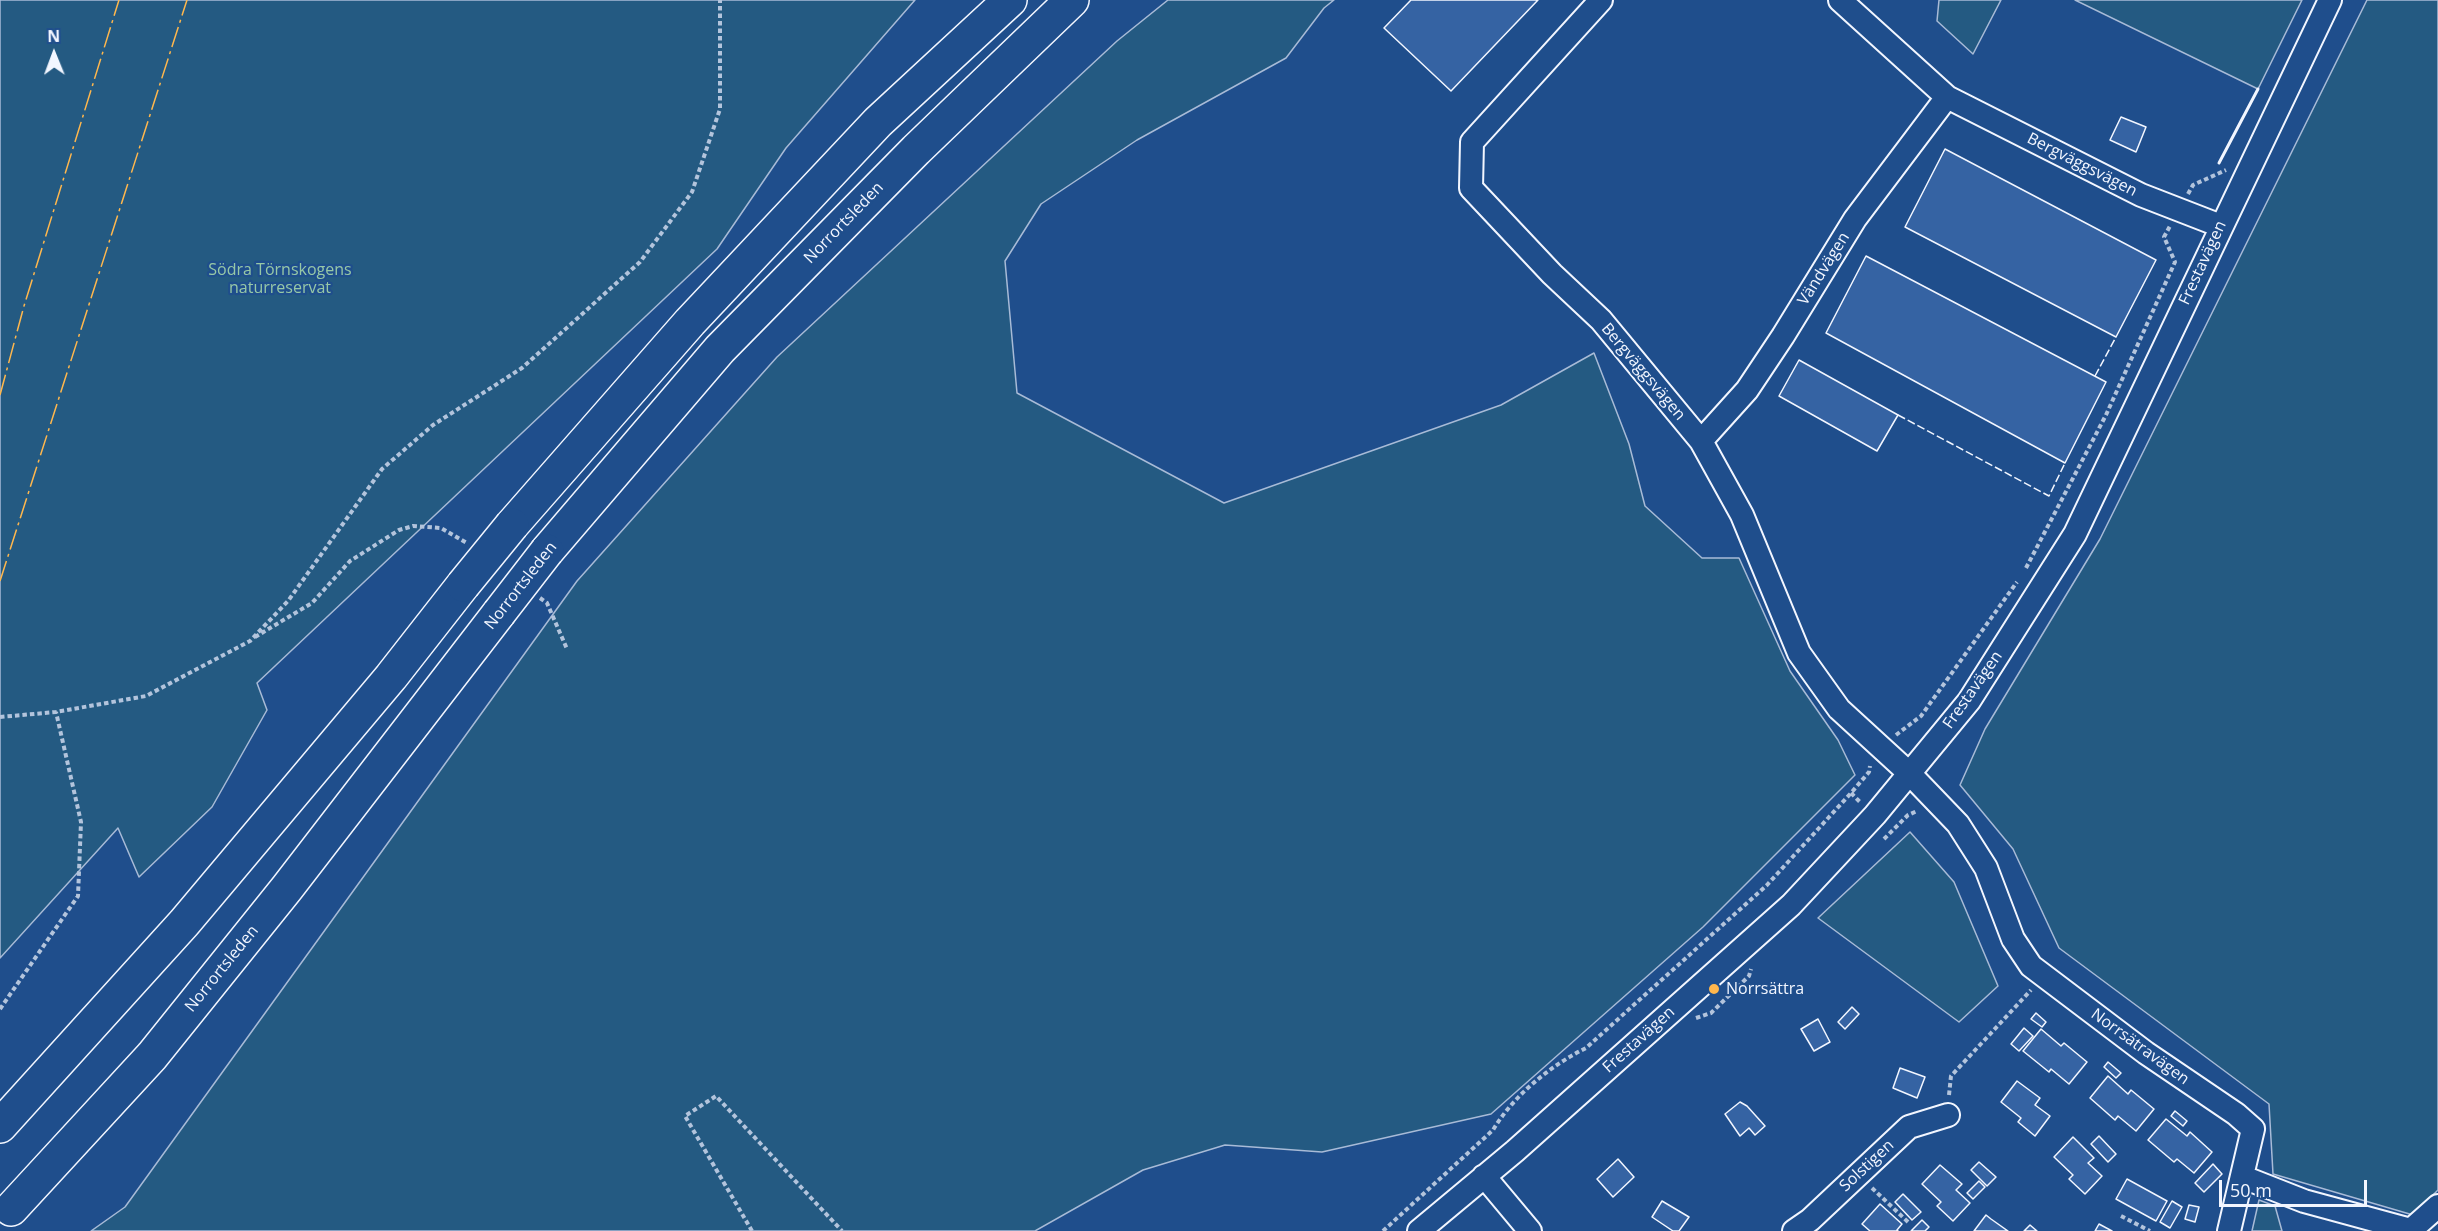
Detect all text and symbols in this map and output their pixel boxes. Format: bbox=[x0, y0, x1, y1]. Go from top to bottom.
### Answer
north arrow bbox=[24, 24, 84, 84]
text: N bbox=[47, 25, 60, 47]
street label: Bergväggsvägen bbox=[2024, 129, 2140, 201]
street label: Norrortsleden bbox=[800, 178, 888, 268]
street label: Frestavägen bbox=[2175, 218, 2231, 308]
street label: Vändvägen bbox=[1794, 229, 1854, 309]
park label: Södra Törnskogens naturreservat bbox=[208, 260, 352, 298]
street label: Bergväggsvägen bbox=[1597, 320, 1689, 424]
street label: Norrortsleden bbox=[481, 538, 561, 634]
street label: Frestavägen bbox=[1939, 647, 2007, 733]
street label: Norrortsleden bbox=[181, 922, 263, 1016]
place label: Norrsättra bbox=[1726, 979, 1804, 999]
marker: Norrsättra bbox=[1707, 982, 1721, 996]
street label: Frestavägen bbox=[1599, 1003, 1679, 1077]
street label: Norrsätravägen bbox=[2087, 1005, 2193, 1089]
street label: Solstigen bbox=[1836, 1136, 1898, 1196]
scale bar bbox=[2222, 1168, 2370, 1206]
text: 50 m bbox=[2230, 1178, 2272, 1202]

